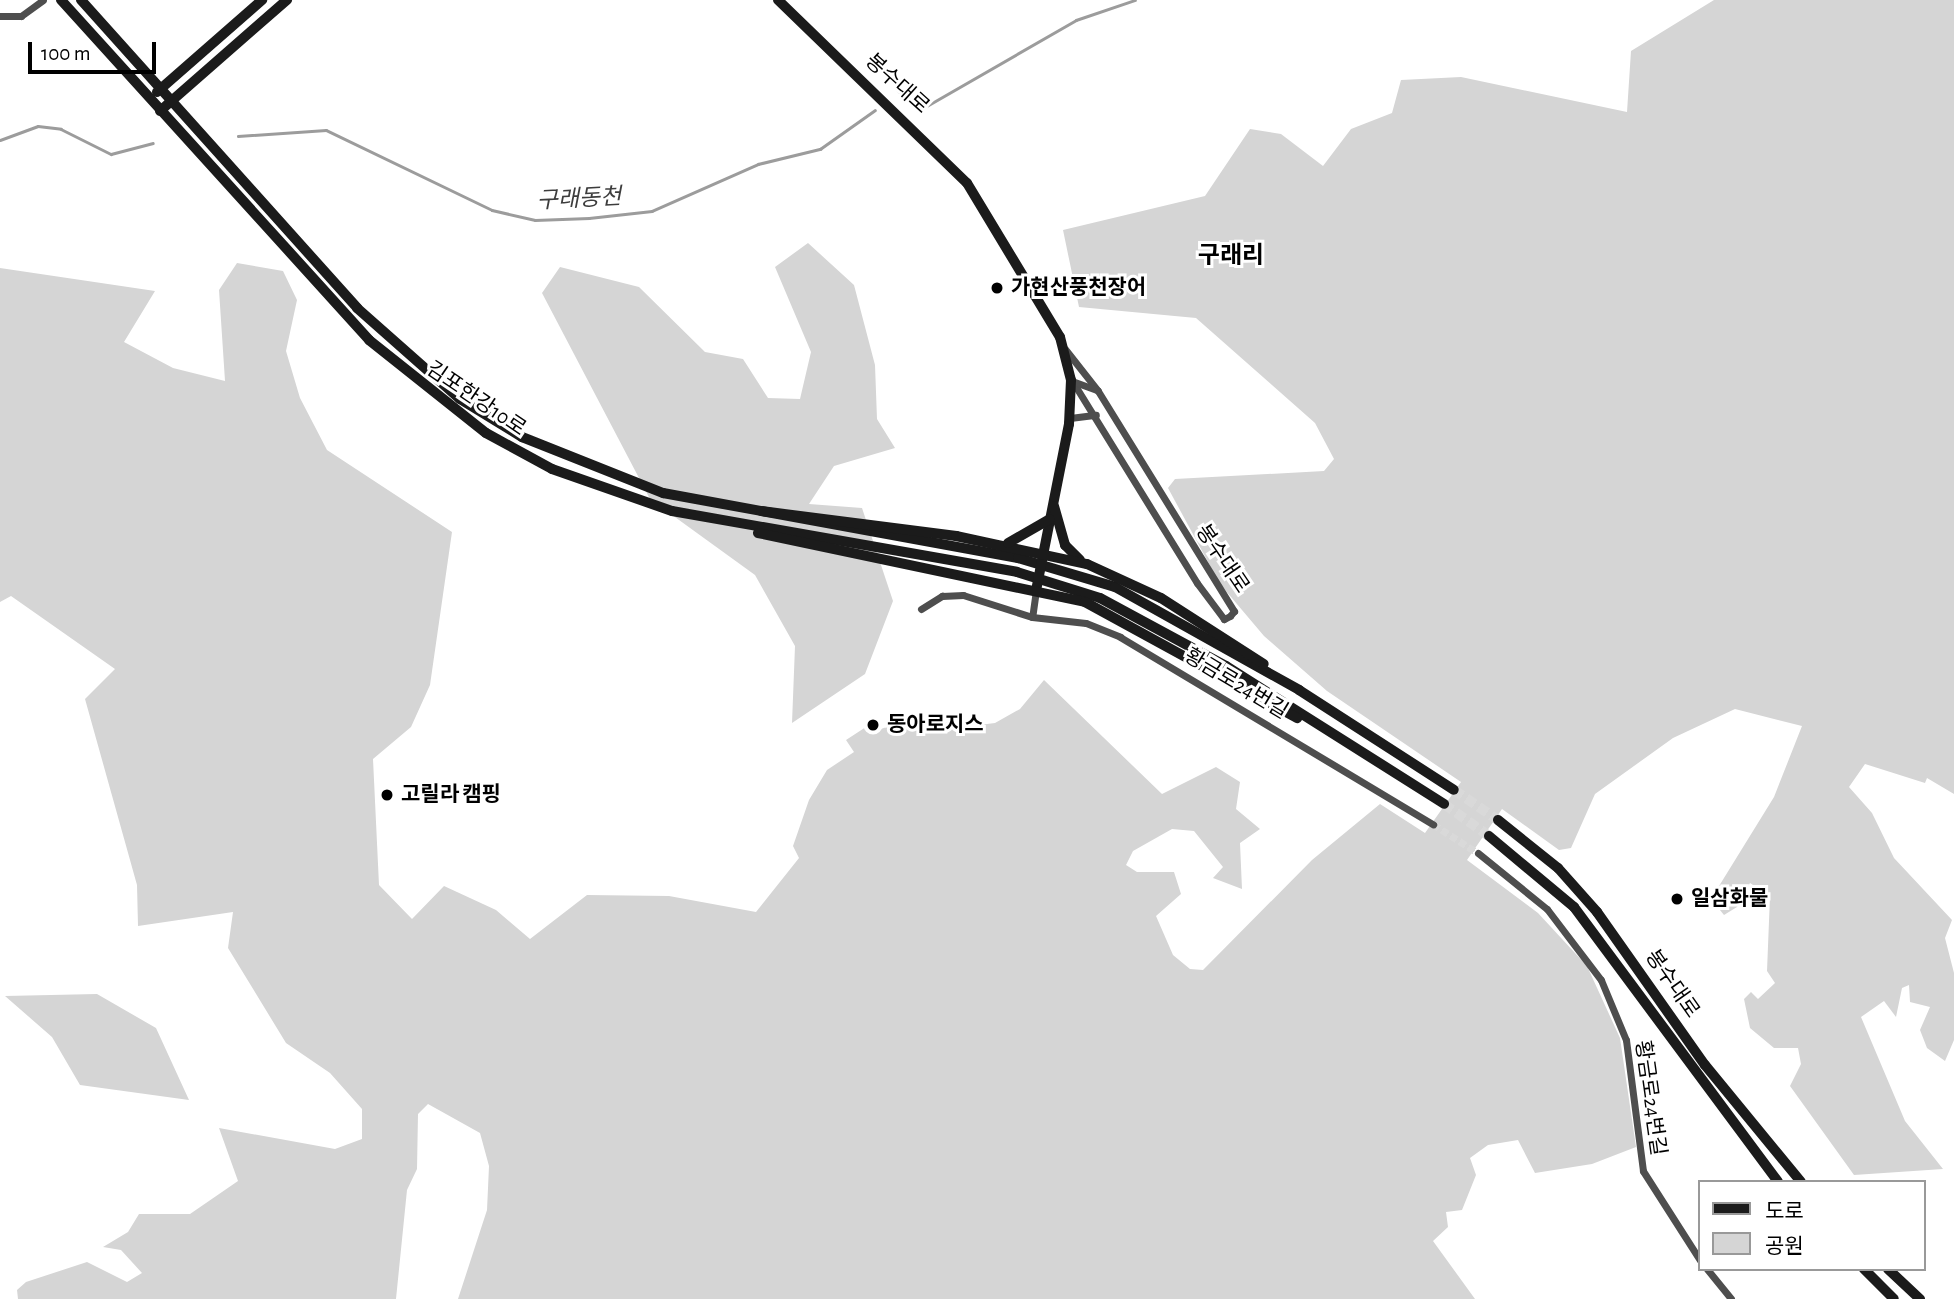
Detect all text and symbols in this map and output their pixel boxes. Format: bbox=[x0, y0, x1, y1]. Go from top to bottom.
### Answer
scale bar bbox=[32, 28, 159, 72]
text: 100 m bbox=[41, 43, 91, 64]
street label: 봉수대로 bbox=[860, 49, 934, 119]
water label: 구래동천 bbox=[536, 184, 622, 216]
district label: 구래리 bbox=[1198, 243, 1264, 271]
place label: 가현산풍천장어 bbox=[1011, 275, 1146, 301]
marker: 가현산풍천장어 bbox=[989, 280, 1005, 296]
street label: 김포한강10로 bbox=[421, 356, 531, 442]
street label: 봉수대로 bbox=[1190, 520, 1254, 598]
street label: 황금로24번길 bbox=[1180, 643, 1292, 725]
place label: 동아로지스 bbox=[887, 712, 984, 738]
marker: 동아로지스 bbox=[865, 717, 881, 733]
place label: 고릴라 캠핑 bbox=[401, 782, 501, 808]
marker: 고릴라 캠핑 bbox=[379, 787, 395, 803]
place label: 일삼화물 bbox=[1691, 886, 1768, 912]
marker: 일삼화물 bbox=[1669, 891, 1685, 907]
street label: 봉수대로 bbox=[1640, 945, 1704, 1023]
street label: 황금로24번길 bbox=[1629, 1039, 1671, 1157]
legend bbox=[1699, 1180, 1926, 1271]
text: 도로 bbox=[1765, 1201, 1804, 1222]
text: 공원 bbox=[1765, 1236, 1804, 1257]

